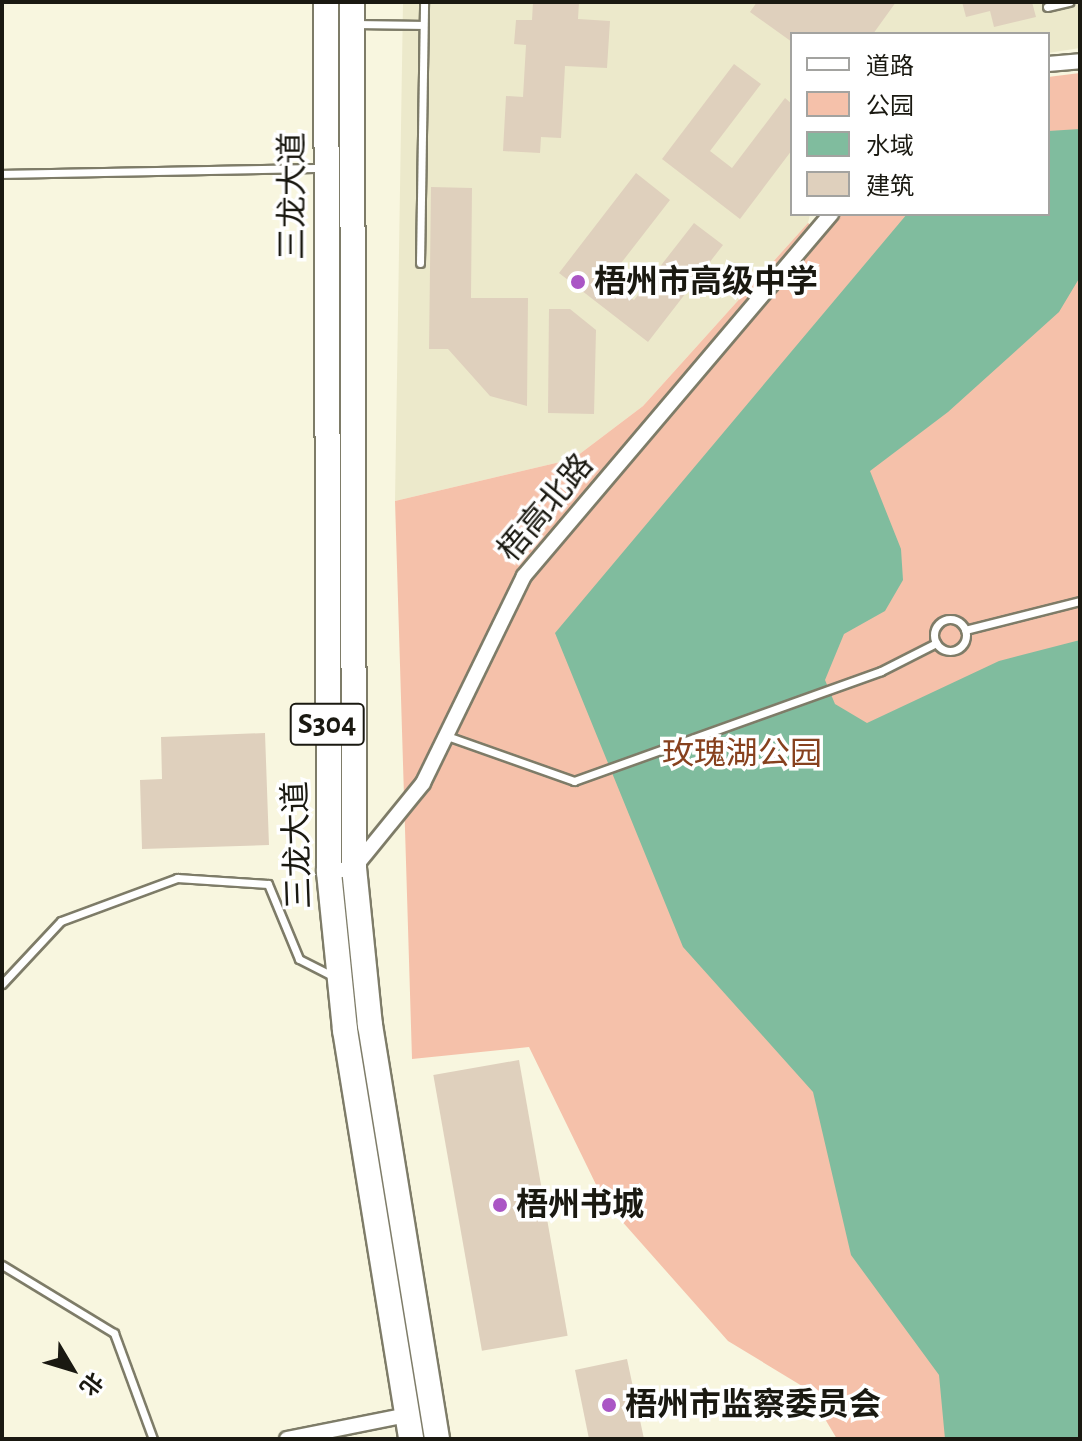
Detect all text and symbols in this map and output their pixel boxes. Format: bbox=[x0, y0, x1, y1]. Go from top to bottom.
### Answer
legend bbox=[790, 32, 1050, 216]
text: 道路 bbox=[866, 55, 914, 79]
text: 公园 bbox=[866, 95, 914, 119]
street label: 三龙大道 bbox=[274, 132, 312, 260]
text: 水域 bbox=[866, 135, 914, 159]
text: 建筑 bbox=[866, 175, 914, 199]
place label: 梧州市高级中学 bbox=[594, 263, 818, 301]
marker: 梧州市高级中学 bbox=[569, 273, 587, 291]
street label: 梧高北路 bbox=[490, 447, 602, 569]
road number: S304 bbox=[289, 698, 365, 750]
park label: 玫瑰湖公园 bbox=[662, 735, 822, 773]
street label: 三龙大道 bbox=[277, 780, 319, 910]
place label: 梧州书城 bbox=[516, 1186, 644, 1224]
marker: 梧州书城 bbox=[491, 1196, 509, 1214]
north arrow bbox=[32, 1329, 112, 1409]
text: 北 bbox=[75, 1368, 106, 1399]
place label: 梧州市监察委员会 bbox=[625, 1386, 881, 1424]
marker: 梧州市监察委员会 bbox=[600, 1396, 618, 1414]

